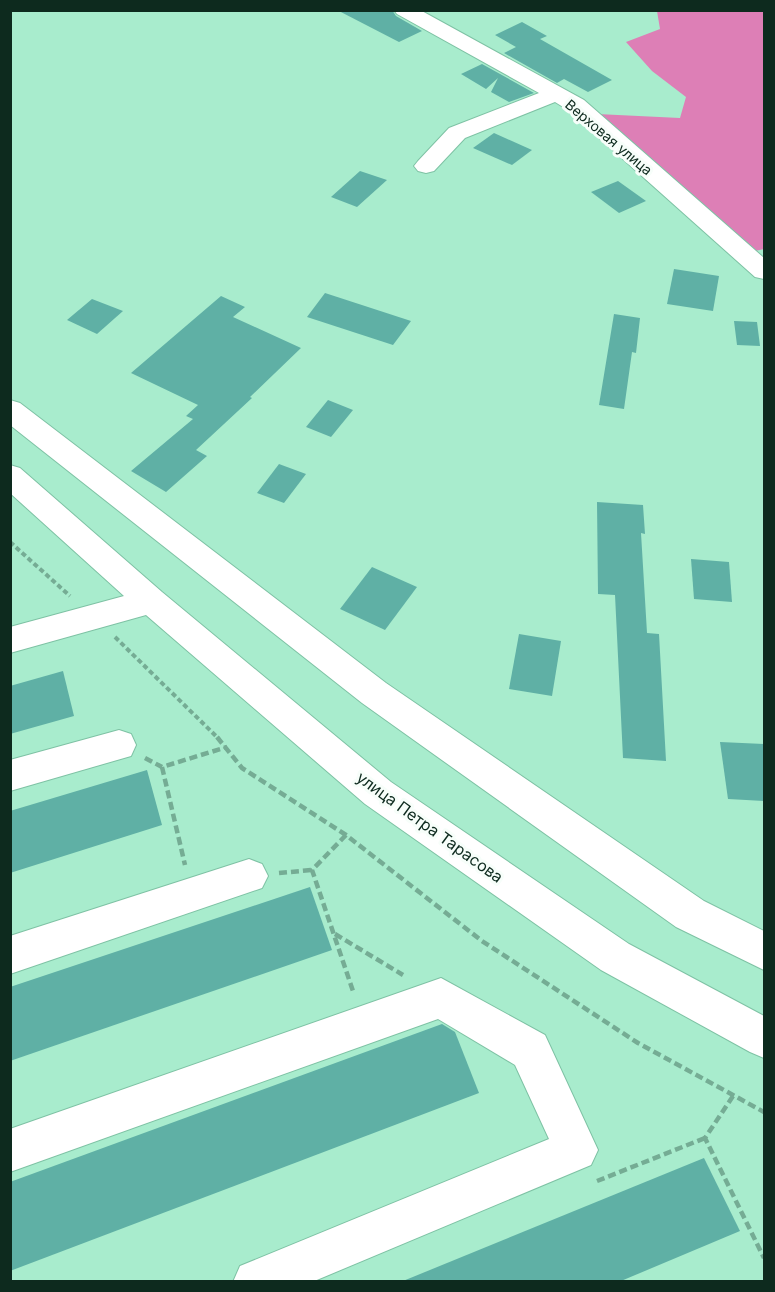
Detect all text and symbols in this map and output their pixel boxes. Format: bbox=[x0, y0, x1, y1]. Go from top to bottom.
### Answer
street label: Верховая улица bbox=[562, 96, 656, 178]
street label: улица Петра Тарасова bbox=[353, 767, 507, 887]

